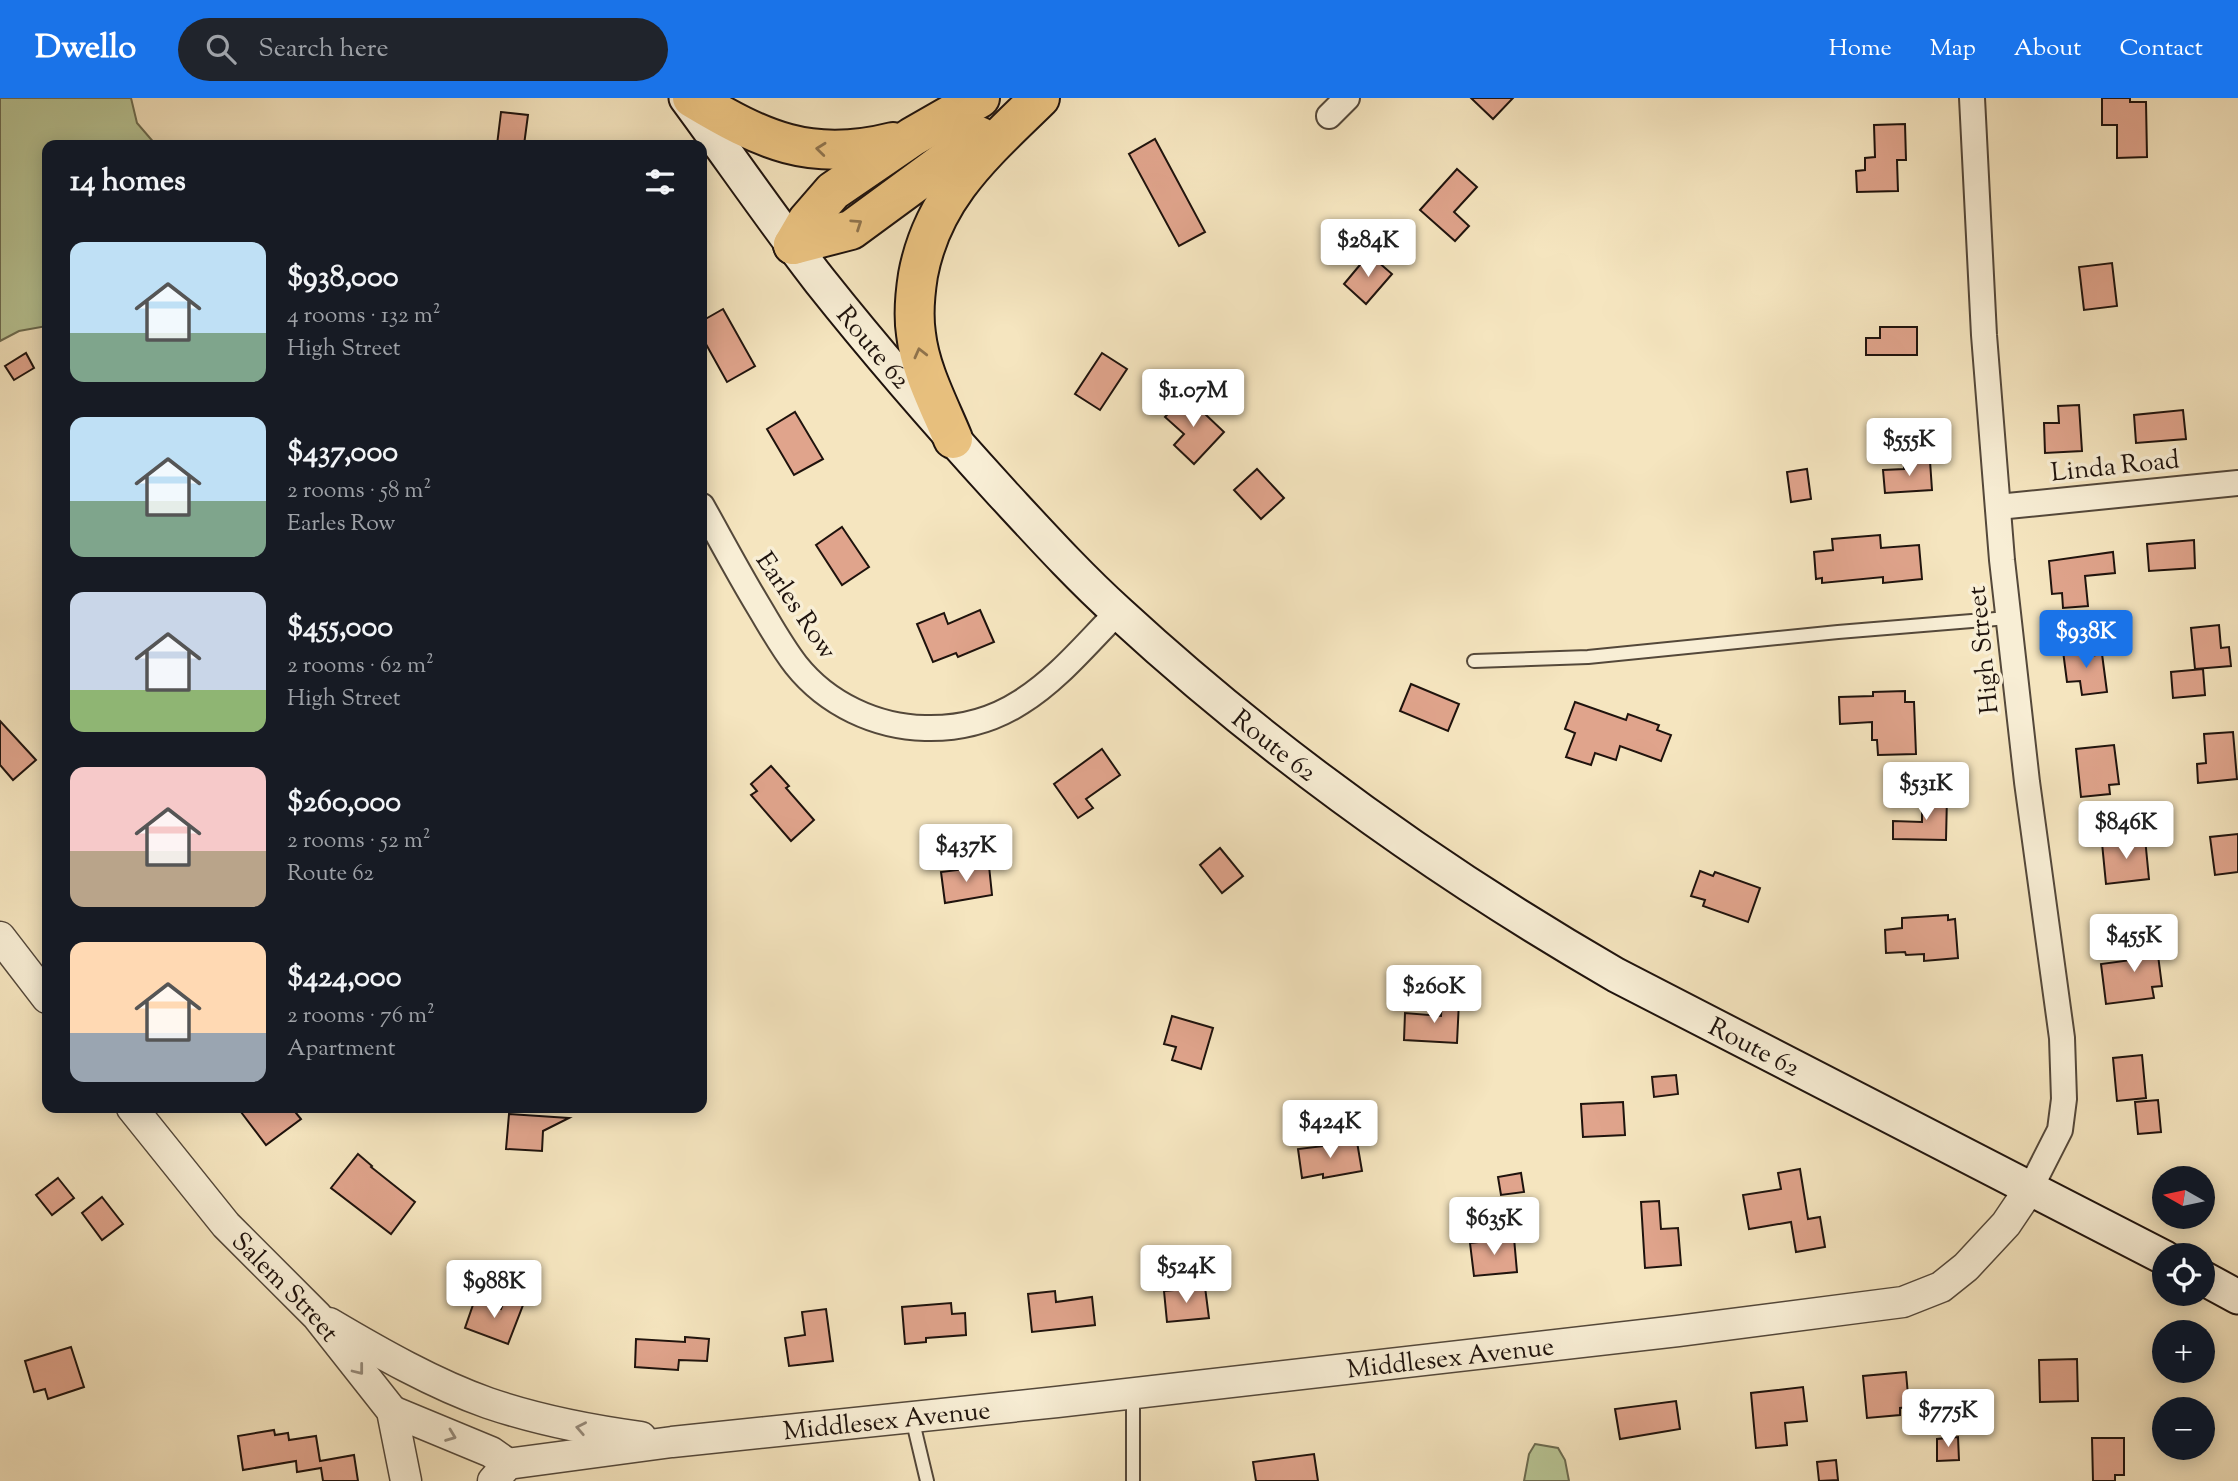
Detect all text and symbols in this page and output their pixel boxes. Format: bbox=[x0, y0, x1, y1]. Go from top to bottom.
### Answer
search box bbox=[178, 18, 668, 81]
text: Dwello bbox=[35, 25, 136, 73]
icon: search bbox=[202, 30, 240, 68]
text: Search here bbox=[258, 31, 389, 68]
text: Home bbox=[1829, 32, 1892, 66]
text: Map bbox=[1930, 32, 1976, 66]
text: About bbox=[2014, 32, 2081, 66]
text: Contact bbox=[2119, 32, 2203, 66]
one-way arrow bbox=[815, 142, 827, 157]
text: 14 homes bbox=[70, 161, 186, 204]
icon: filters bbox=[641, 163, 679, 201]
one-way arrow bbox=[849, 220, 862, 233]
pin: $284K bbox=[1319, 220, 1417, 279]
text: $284K bbox=[1337, 225, 1399, 258]
text: $938,000 bbox=[287, 257, 399, 300]
icon: home bbox=[126, 270, 210, 354]
street label: Route 62 bbox=[826, 299, 918, 398]
text: 4 rooms · 132 m² bbox=[287, 300, 440, 333]
text: High Street bbox=[287, 333, 401, 366]
one-way arrow bbox=[914, 347, 928, 359]
pin: $1.07M bbox=[1136, 370, 1250, 429]
text: $1.07M bbox=[1158, 375, 1228, 408]
pin: $555K bbox=[1860, 418, 1958, 478]
text: $555K bbox=[1883, 424, 1935, 457]
text: $437,000 bbox=[287, 432, 398, 475]
street label: Linda Road bbox=[2049, 442, 2182, 493]
icon: home bbox=[126, 445, 210, 529]
text: 2 rooms · 58 m² bbox=[287, 475, 431, 508]
text: Earles Row bbox=[287, 508, 396, 541]
street label: Earles Row bbox=[745, 545, 845, 668]
street label: High Street bbox=[1959, 584, 2010, 716]
text: $455,000 bbox=[287, 607, 393, 650]
pin: $938K bbox=[2037, 610, 2135, 670]
text: $938K bbox=[2056, 616, 2116, 649]
icon: home bbox=[126, 620, 210, 704]
text: 2 rooms · 62 m² bbox=[287, 650, 434, 683]
text: High Street bbox=[287, 683, 401, 716]
street label: Route 62 bbox=[1223, 702, 1323, 792]
pin: $531K bbox=[1877, 762, 1975, 822]
text: $531K bbox=[1899, 768, 1953, 801]
text: $260,000 bbox=[287, 782, 401, 825]
icon: home bbox=[126, 795, 210, 879]
pin: $846K bbox=[2077, 802, 2175, 861]
text: $846K bbox=[2095, 807, 2158, 840]
pin: $437K bbox=[917, 824, 1015, 884]
text: 2 rooms · 52 m² bbox=[287, 825, 430, 858]
text: $437K bbox=[935, 830, 997, 863]
text: Route 62 bbox=[287, 858, 374, 891]
pin: $455K bbox=[2085, 914, 2183, 974]
text: $455K bbox=[2106, 920, 2162, 953]
text: $424,000 bbox=[287, 957, 402, 1000]
pin: $260K bbox=[1385, 965, 1483, 1025]
icon: home bbox=[126, 970, 210, 1054]
text: $260K bbox=[1402, 971, 1466, 1004]
text: 2 rooms · 76 m² bbox=[287, 1000, 435, 1033]
street label: Route 62 bbox=[1701, 1010, 1806, 1088]
text: Apartment bbox=[287, 1033, 396, 1066]
pin: $424K bbox=[1281, 1100, 1379, 1160]
text: $424K bbox=[1299, 1106, 1361, 1139]
north arrow bbox=[2152, 1166, 2216, 1228]
map controls bbox=[2152, 1166, 2215, 1460]
pin: $635K bbox=[1445, 1198, 1543, 1257]
text: $635K bbox=[1465, 1203, 1523, 1236]
street label: Salem Street bbox=[222, 1225, 347, 1351]
button: locate bbox=[2152, 1243, 2215, 1306]
pin: $524K bbox=[1137, 1246, 1235, 1305]
text: $524K bbox=[1156, 1251, 1216, 1284]
pin: $988K bbox=[445, 1260, 543, 1320]
text: $988K bbox=[462, 1266, 526, 1299]
button: + bbox=[2152, 1320, 2215, 1383]
street label: Middlesex Avenue bbox=[1345, 1329, 1556, 1390]
one-way arrow bbox=[351, 1362, 364, 1374]
pin: $775K bbox=[1899, 1390, 1997, 1449]
street label: Middlesex Avenue bbox=[781, 1393, 992, 1451]
text: $775K bbox=[1918, 1395, 1978, 1428]
button: − bbox=[2152, 1397, 2215, 1460]
one-way arrow bbox=[575, 1421, 587, 1436]
one-way arrow bbox=[444, 1428, 456, 1442]

